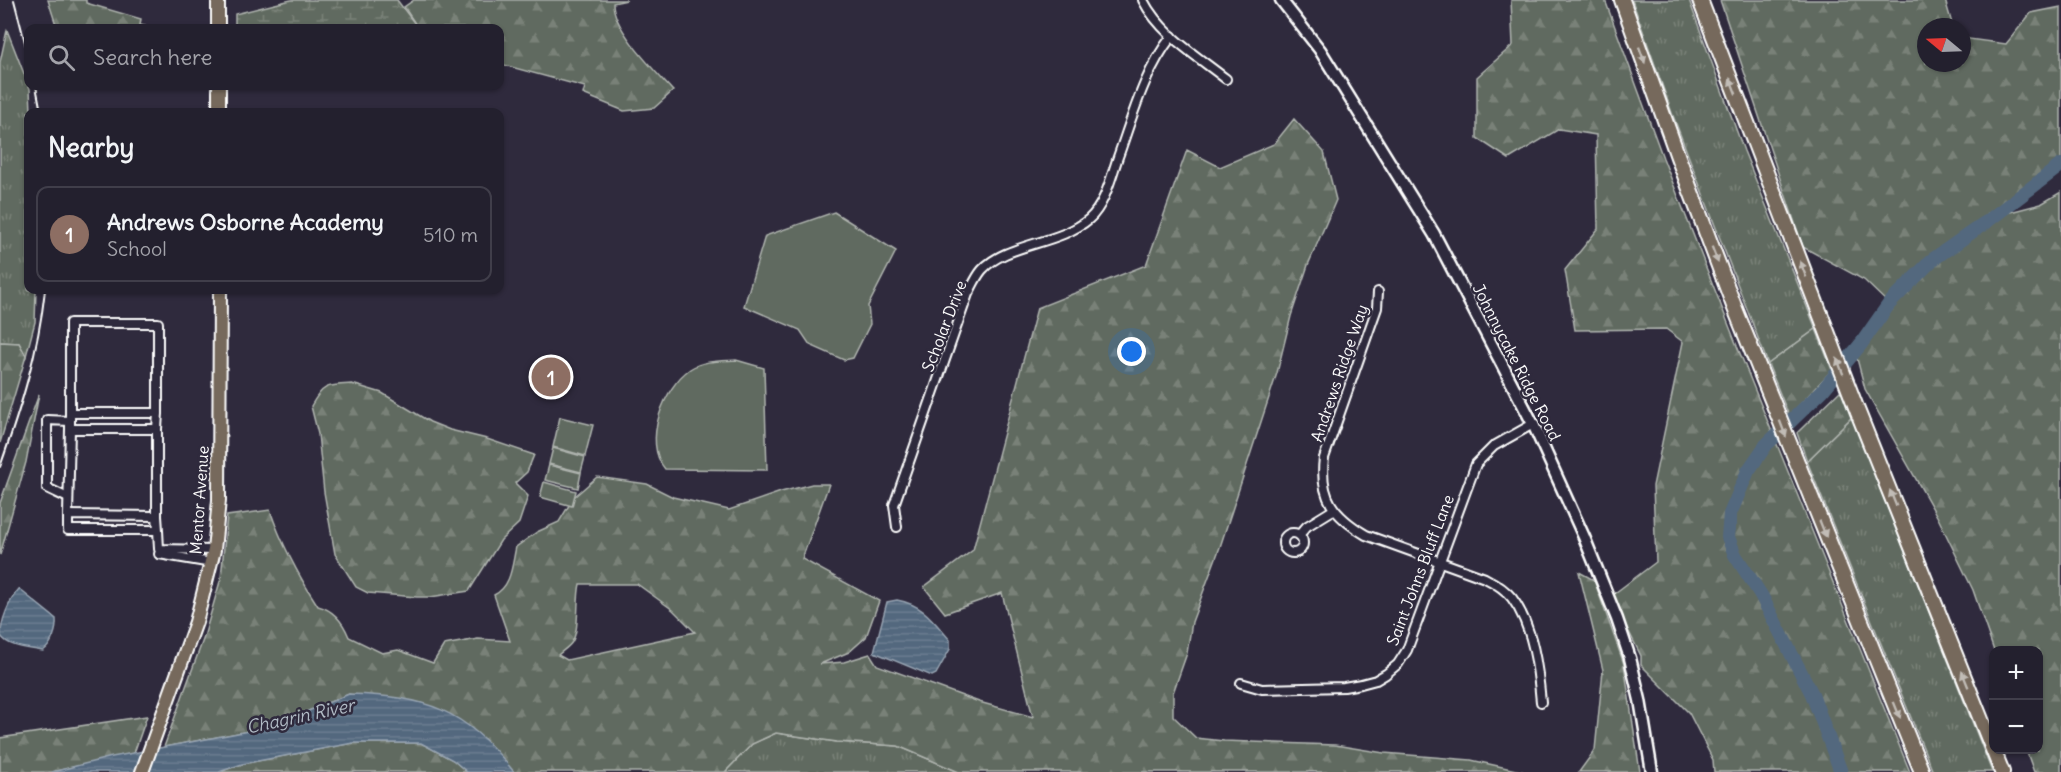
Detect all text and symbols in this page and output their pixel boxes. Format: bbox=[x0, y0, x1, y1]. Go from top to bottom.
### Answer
north arrow bbox=[1917, 18, 1971, 72]
search box bbox=[24, 24, 504, 90]
icon: search bbox=[45, 41, 78, 74]
text: Search here bbox=[93, 43, 212, 71]
one-way arrow bbox=[1637, 46, 1647, 64]
one-way arrow bbox=[1728, 77, 1738, 95]
text: Nearby bbox=[48, 131, 134, 164]
text: Andrews Osborne Academy bbox=[107, 208, 384, 236]
text: 1 bbox=[66, 222, 73, 247]
text: 510 m bbox=[423, 222, 478, 247]
text: School bbox=[107, 236, 167, 261]
one-way arrow bbox=[1710, 246, 1720, 264]
one-way arrow bbox=[1798, 259, 1808, 277]
street label: Scholar Drive bbox=[917, 278, 971, 374]
street label: Johnnycake Ridge Road bbox=[1469, 280, 1565, 444]
street label: Andrews Ridge Way bbox=[1306, 302, 1372, 444]
your location bbox=[1117, 337, 1146, 366]
pin: 1 bbox=[532, 354, 570, 400]
one-way arrow bbox=[1835, 357, 1845, 375]
one-way arrow bbox=[1778, 420, 1788, 438]
street label: Mentor Avenue bbox=[185, 445, 213, 555]
one-way arrow bbox=[1887, 488, 1897, 506]
street label: Saint Johns Bluff Lane bbox=[1382, 492, 1458, 648]
one-way arrow bbox=[1819, 520, 1828, 538]
map controls bbox=[1989, 646, 2043, 754]
button: + bbox=[1989, 646, 2043, 700]
one-way arrow bbox=[1960, 669, 1970, 687]
water label: Chagrin River bbox=[244, 693, 359, 739]
button: − bbox=[1989, 700, 2043, 754]
one-way arrow bbox=[1892, 701, 1902, 719]

